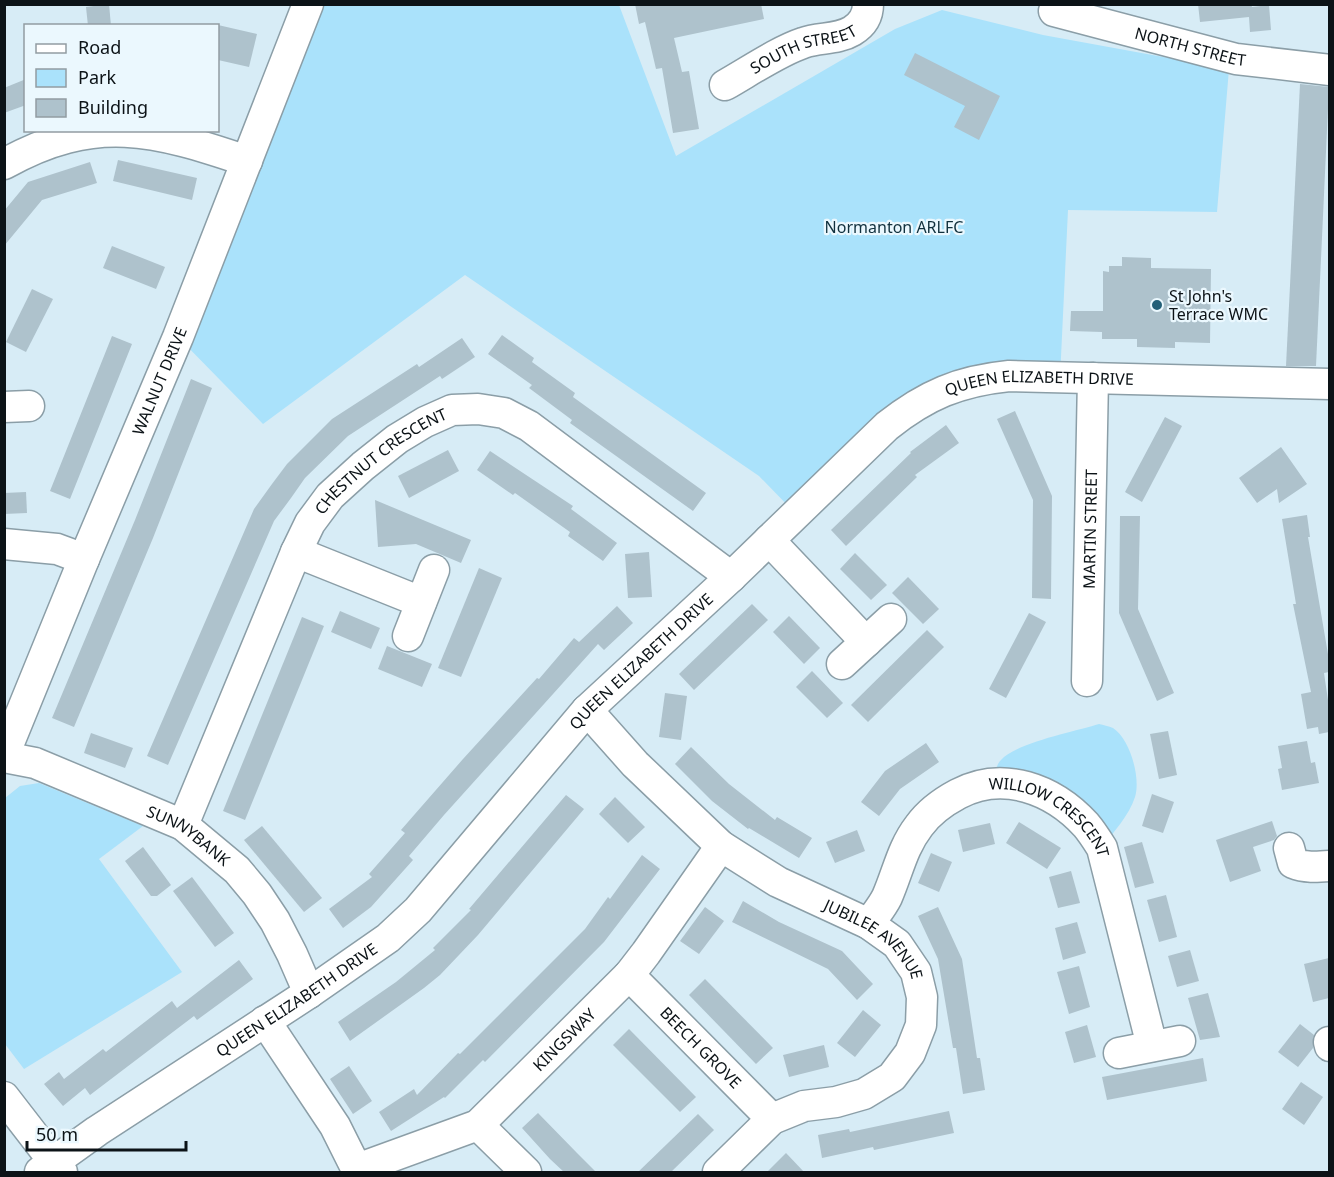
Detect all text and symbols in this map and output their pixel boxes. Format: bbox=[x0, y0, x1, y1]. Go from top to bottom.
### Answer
street label: SOUTH STREET bbox=[746, 20, 861, 79]
street label: NORTH STREET bbox=[1132, 22, 1247, 71]
legend bbox=[24, 24, 219, 132]
text: Road bbox=[78, 35, 121, 59]
text: Park bbox=[78, 65, 116, 89]
text: Building bbox=[78, 95, 148, 119]
park label: Normanton ARLFC bbox=[825, 216, 963, 238]
place label: St John's Terrace WMC bbox=[1169, 285, 1268, 325]
marker: St John's Terrace WMC bbox=[1150, 298, 1164, 312]
street label: WALNUT DRIVE bbox=[127, 324, 192, 438]
street label: QUEEN ELIZABETH DRIVE bbox=[941, 365, 1134, 401]
street label: CHESTNUT CRESCENT bbox=[309, 403, 450, 519]
street label: MARTIN STREET bbox=[1078, 469, 1102, 589]
street label: QUEEN ELIZABETH DRIVE bbox=[564, 588, 718, 734]
street label: WILLOW CRESCENT bbox=[988, 772, 1115, 859]
street label: SUNNYBANK bbox=[143, 800, 235, 871]
street label: JUBILEE AVENUE bbox=[819, 893, 928, 981]
street label: QUEEN ELIZABETH DRIVE bbox=[211, 938, 382, 1062]
street label: BEECH GROVE bbox=[655, 1002, 746, 1093]
street label: KINGSWAY bbox=[528, 1003, 601, 1076]
scale bar bbox=[27, 1114, 186, 1152]
text: 50 m bbox=[36, 1122, 78, 1146]

